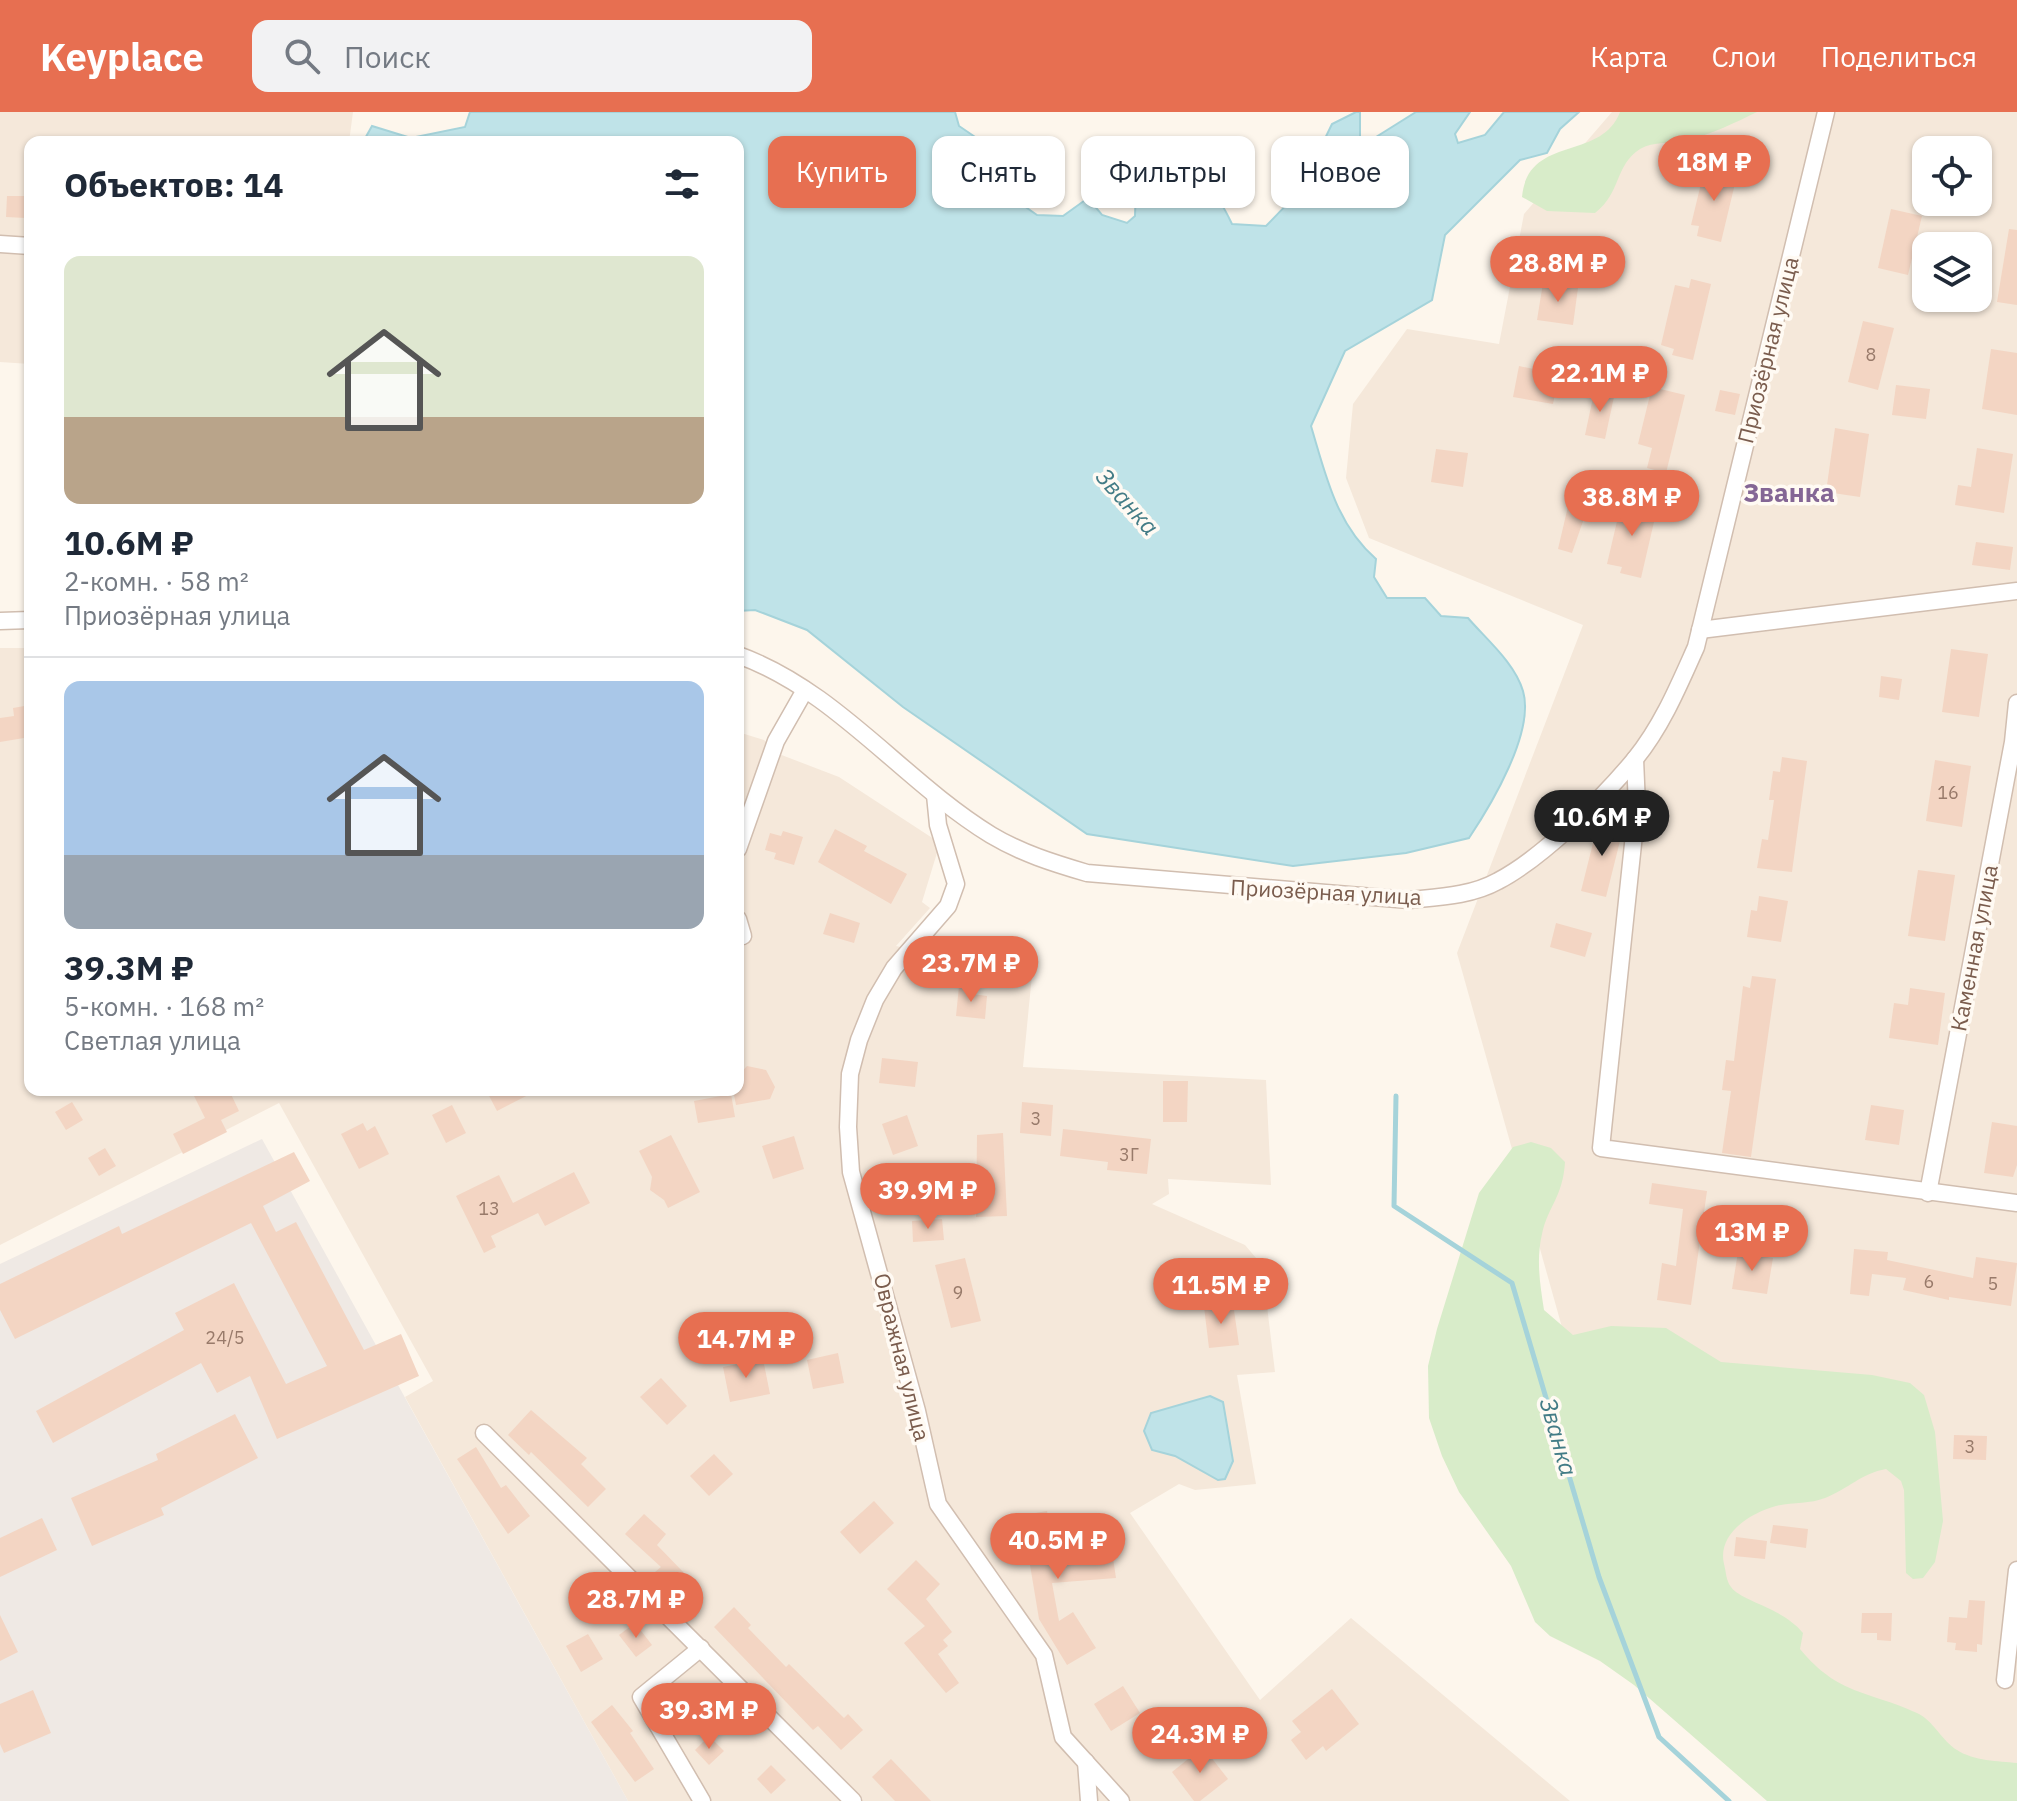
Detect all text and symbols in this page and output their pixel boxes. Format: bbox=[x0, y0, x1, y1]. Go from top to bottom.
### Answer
search box bbox=[252, 20, 812, 92]
text: Keyplace bbox=[40, 32, 204, 81]
icon: search bbox=[280, 34, 324, 78]
text: Поиск bbox=[344, 37, 431, 76]
text: Карта bbox=[1590, 38, 1667, 75]
text: Слои bbox=[1711, 38, 1777, 75]
text: Поделиться bbox=[1821, 38, 1977, 75]
pin: 18M ₽ bbox=[1658, 135, 1770, 203]
chip: Купить bbox=[768, 136, 916, 208]
chip: Снять bbox=[932, 136, 1065, 208]
chip: Фильтры bbox=[1081, 136, 1255, 208]
chip: Новое bbox=[1271, 136, 1409, 208]
map controls bbox=[1912, 136, 1992, 312]
button: locate bbox=[1912, 136, 1992, 216]
text: 18M ₽ bbox=[1676, 144, 1752, 178]
text: Объектов: 14 bbox=[64, 162, 284, 206]
icon: filters bbox=[660, 162, 704, 206]
button: layers bbox=[1912, 232, 1992, 312]
pin: 28.8M ₽ bbox=[1484, 236, 1632, 304]
text: 28.8M ₽ bbox=[1508, 245, 1608, 279]
street label: Приозёрная улица bbox=[1730, 253, 1805, 446]
icon: home bbox=[312, 308, 456, 452]
house number: 8 bbox=[1866, 343, 1876, 366]
pin: 22.1M ₽ bbox=[1526, 346, 1674, 414]
text: 22.1M ₽ bbox=[1550, 355, 1650, 389]
water label: Званка bbox=[1089, 461, 1166, 542]
pin: 38.8M ₽ bbox=[1558, 470, 1706, 538]
district label: Званка bbox=[1743, 475, 1835, 509]
text: 38.8M ₽ bbox=[1582, 479, 1682, 513]
text: 10.6M ₽ bbox=[64, 520, 194, 564]
text: 2-комн. · 58 m² bbox=[64, 564, 249, 598]
text: Приозёрная улица bbox=[64, 598, 290, 632]
icon: home bbox=[312, 733, 456, 877]
house number: 16 bbox=[1937, 781, 1959, 804]
pin: 10.6M ₽ bbox=[1528, 790, 1676, 858]
text: 10.6M ₽ bbox=[1552, 799, 1652, 833]
street label: Каменная улица bbox=[1943, 862, 2004, 1034]
street label: Приозёрная улица bbox=[1230, 872, 1423, 911]
pin: 23.7M ₽ bbox=[897, 936, 1045, 1004]
text: 39.3M ₽ bbox=[64, 945, 194, 989]
text: 23.7M ₽ bbox=[921, 945, 1021, 979]
text: 5-комн. · 168 m² bbox=[64, 989, 264, 1023]
text: Светлая улица bbox=[64, 1023, 241, 1057]
house number: 3 bbox=[1031, 1107, 1041, 1130]
house number: 3Г bbox=[1119, 1143, 1139, 1166]
pin: 39.9M ₽ bbox=[854, 1163, 1002, 1231]
text: 39.9M ₽ bbox=[878, 1172, 978, 1206]
house number: 13 bbox=[478, 1197, 500, 1220]
pin: 13M ₽ bbox=[1696, 1205, 1808, 1273]
text: 13M ₽ bbox=[1714, 1214, 1790, 1248]
pin: 11.5M ₽ bbox=[1147, 1258, 1295, 1326]
text: 11.5M ₽ bbox=[1171, 1267, 1271, 1301]
street label: Овражная улица bbox=[868, 1270, 937, 1444]
house number: 6 bbox=[1924, 1270, 1934, 1293]
house number: 5 bbox=[1988, 1272, 1998, 1295]
house number: 9 bbox=[953, 1281, 963, 1304]
pin: 14.7M ₽ bbox=[672, 1312, 820, 1380]
text: 14.7M ₽ bbox=[696, 1321, 796, 1355]
house number: 24/5 bbox=[205, 1326, 245, 1349]
water label: Званка bbox=[1533, 1394, 1585, 1480]
house number: 3 bbox=[1965, 1435, 1975, 1458]
pin: 40.5M ₽ bbox=[984, 1513, 1132, 1581]
text: 40.5M ₽ bbox=[1008, 1522, 1108, 1556]
pin: 28.7M ₽ bbox=[562, 1572, 710, 1640]
text: 28.7M ₽ bbox=[586, 1581, 686, 1615]
pin: 39.3M ₽ bbox=[635, 1683, 783, 1751]
text: 39.3M ₽ bbox=[659, 1692, 759, 1726]
pin: 24.3M ₽ bbox=[1126, 1707, 1274, 1775]
text: 24.3M ₽ bbox=[1150, 1716, 1250, 1750]

